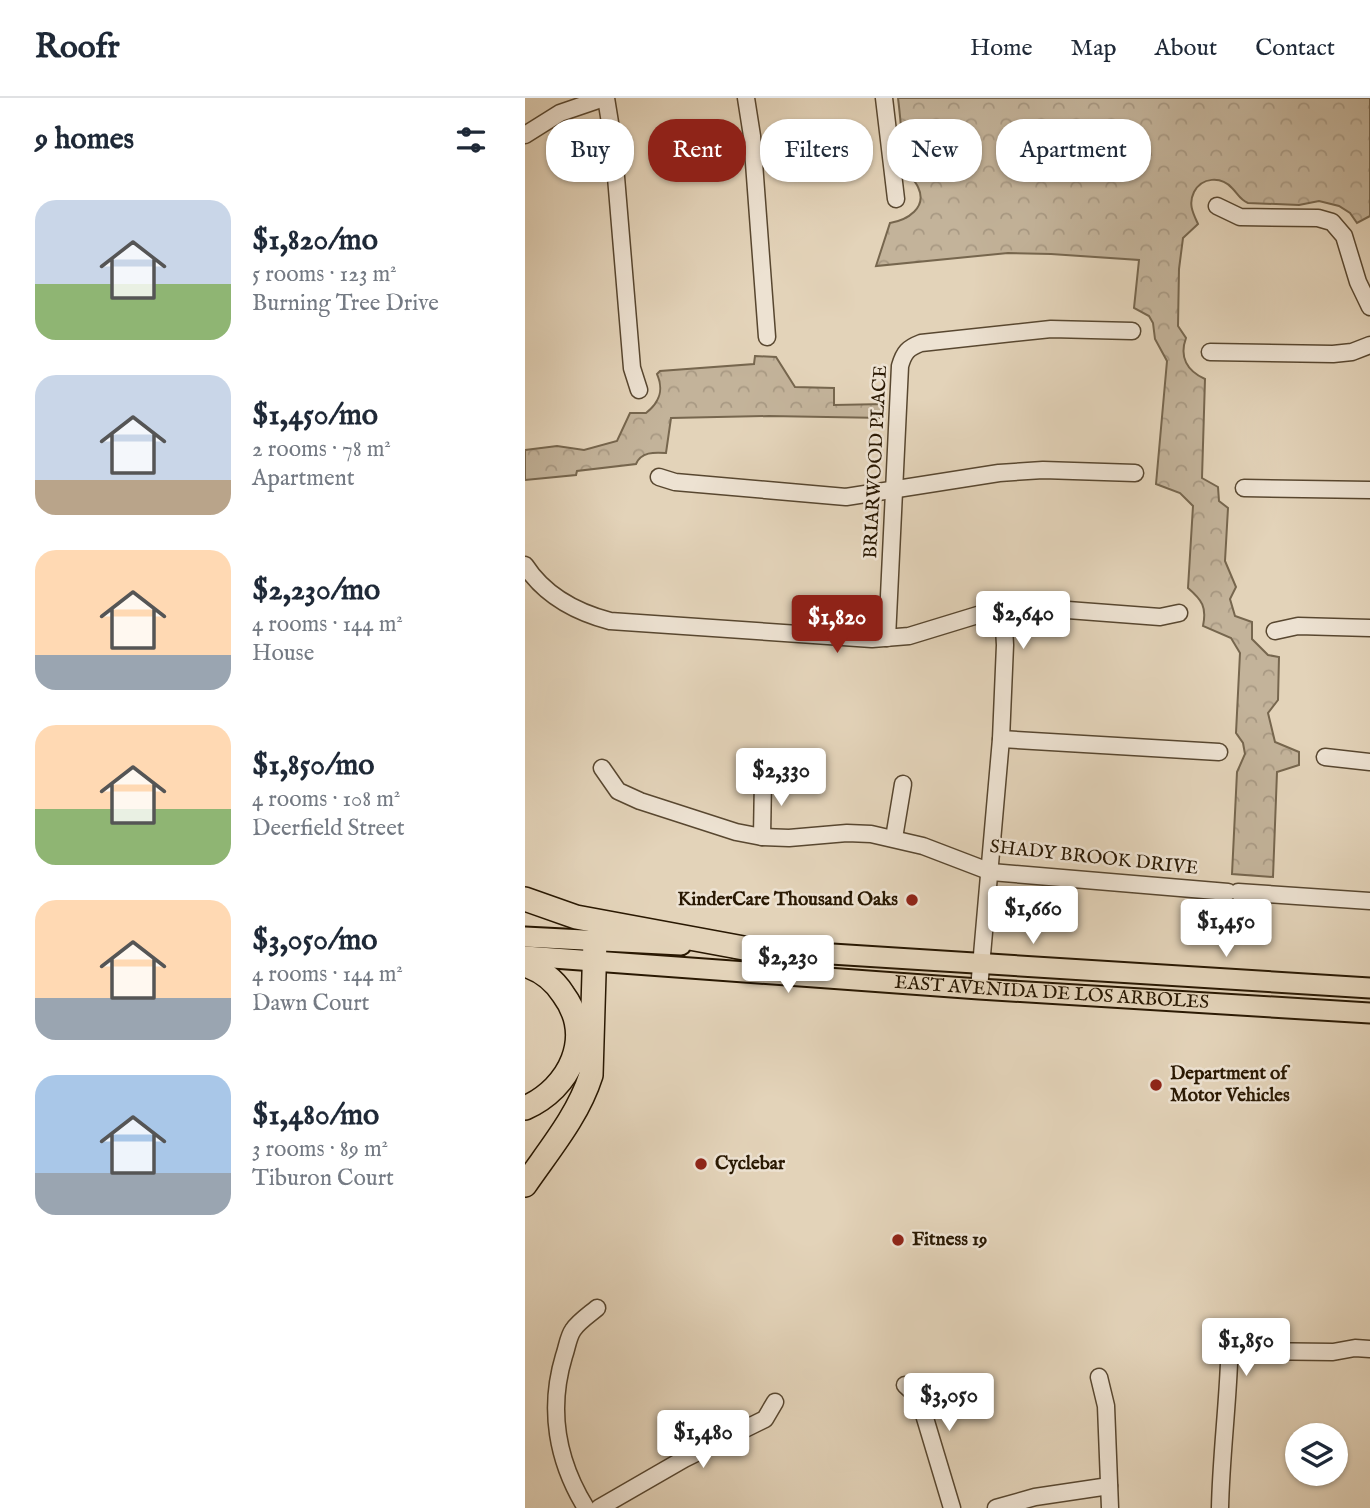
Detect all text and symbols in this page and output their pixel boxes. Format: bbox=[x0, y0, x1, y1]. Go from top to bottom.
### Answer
text: Roofr bbox=[35, 27, 120, 69]
text: Home bbox=[970, 33, 1033, 64]
text: Map bbox=[1071, 33, 1117, 64]
text: About bbox=[1155, 33, 1217, 64]
text: Contact bbox=[1255, 33, 1335, 64]
chip: Buy bbox=[546, 119, 634, 182]
chip: Rent bbox=[648, 119, 746, 182]
chip: Filters bbox=[760, 119, 873, 182]
chip: New bbox=[887, 119, 982, 182]
chip: Apartment bbox=[996, 119, 1151, 182]
text: 9 homes bbox=[35, 121, 134, 159]
icon: filters bbox=[452, 121, 490, 159]
text: $1,820/mo bbox=[252, 222, 378, 260]
icon: home bbox=[91, 228, 175, 312]
text: 5 rooms · 123 m² bbox=[252, 260, 397, 289]
text: Burning Tree Drive bbox=[252, 289, 439, 318]
street label: BRIARWOOD PLACE bbox=[859, 365, 893, 559]
text: $1,450/mo bbox=[252, 397, 378, 435]
icon: home bbox=[91, 403, 175, 487]
text: 2 rooms · 78 m² bbox=[252, 435, 391, 464]
text: Apartment bbox=[252, 464, 355, 493]
text: $2,230/mo bbox=[252, 572, 380, 610]
icon: home bbox=[91, 578, 175, 662]
pin: $2,640 bbox=[966, 592, 1080, 651]
pin: $1,820 bbox=[780, 596, 894, 655]
text: $2,640 bbox=[992, 599, 1054, 628]
text: $1,820 bbox=[808, 603, 866, 632]
text: 4 rooms · 144 m² bbox=[252, 610, 403, 639]
text: House bbox=[252, 639, 314, 668]
text: $1,850/mo bbox=[252, 747, 374, 785]
pin: $2,330 bbox=[724, 748, 838, 808]
icon: home bbox=[91, 753, 175, 837]
text: $2,330 bbox=[752, 756, 810, 785]
text: 4 rooms · 108 m² bbox=[252, 785, 400, 814]
text: Deerfield Street bbox=[252, 814, 405, 843]
street label: SHADY BROOK DRIVE bbox=[989, 835, 1199, 881]
pin: $1,660 bbox=[976, 886, 1090, 946]
place label: KinderCare Thousand Oaks bbox=[678, 888, 898, 912]
marker: KinderCare Thousand Oaks bbox=[904, 892, 920, 908]
text: $1,660 bbox=[1004, 894, 1062, 923]
pin: $1,450 bbox=[1169, 900, 1283, 959]
text: $1,450 bbox=[1197, 907, 1255, 936]
text: $3,050/mo bbox=[252, 922, 377, 960]
icon: home bbox=[91, 928, 175, 1012]
pin: $2,230 bbox=[731, 936, 845, 995]
text: $2,230 bbox=[758, 943, 818, 972]
text: 4 rooms · 144 m² bbox=[252, 960, 403, 989]
street label: EAST AVENIDA DE LOS ARBOLES bbox=[894, 971, 1210, 1015]
text: Dawn Court bbox=[252, 989, 369, 1018]
place label: Department of Motor Vehicles bbox=[1170, 1062, 1290, 1108]
marker: Department of Motor Vehicles bbox=[1148, 1077, 1164, 1093]
text: $1,480/mo bbox=[252, 1097, 379, 1135]
icon: home bbox=[91, 1103, 175, 1187]
text: 3 rooms · 89 m² bbox=[252, 1135, 388, 1164]
place label: Cyclebar bbox=[715, 1152, 786, 1176]
marker: Cyclebar bbox=[693, 1156, 709, 1172]
text: Tiburon Court bbox=[252, 1164, 394, 1193]
place label: Fitness 19 bbox=[912, 1228, 987, 1252]
marker: Fitness 19 bbox=[890, 1232, 906, 1248]
pin: $1,850 bbox=[1189, 1318, 1303, 1378]
text: $1,850 bbox=[1218, 1326, 1274, 1355]
pin: $3,050 bbox=[892, 1374, 1006, 1433]
text: $3,050 bbox=[920, 1381, 978, 1410]
pin: $1,480 bbox=[646, 1410, 760, 1470]
text: $1,480 bbox=[673, 1418, 733, 1447]
map controls bbox=[1285, 1423, 1348, 1486]
button: layers bbox=[1285, 1423, 1348, 1486]

